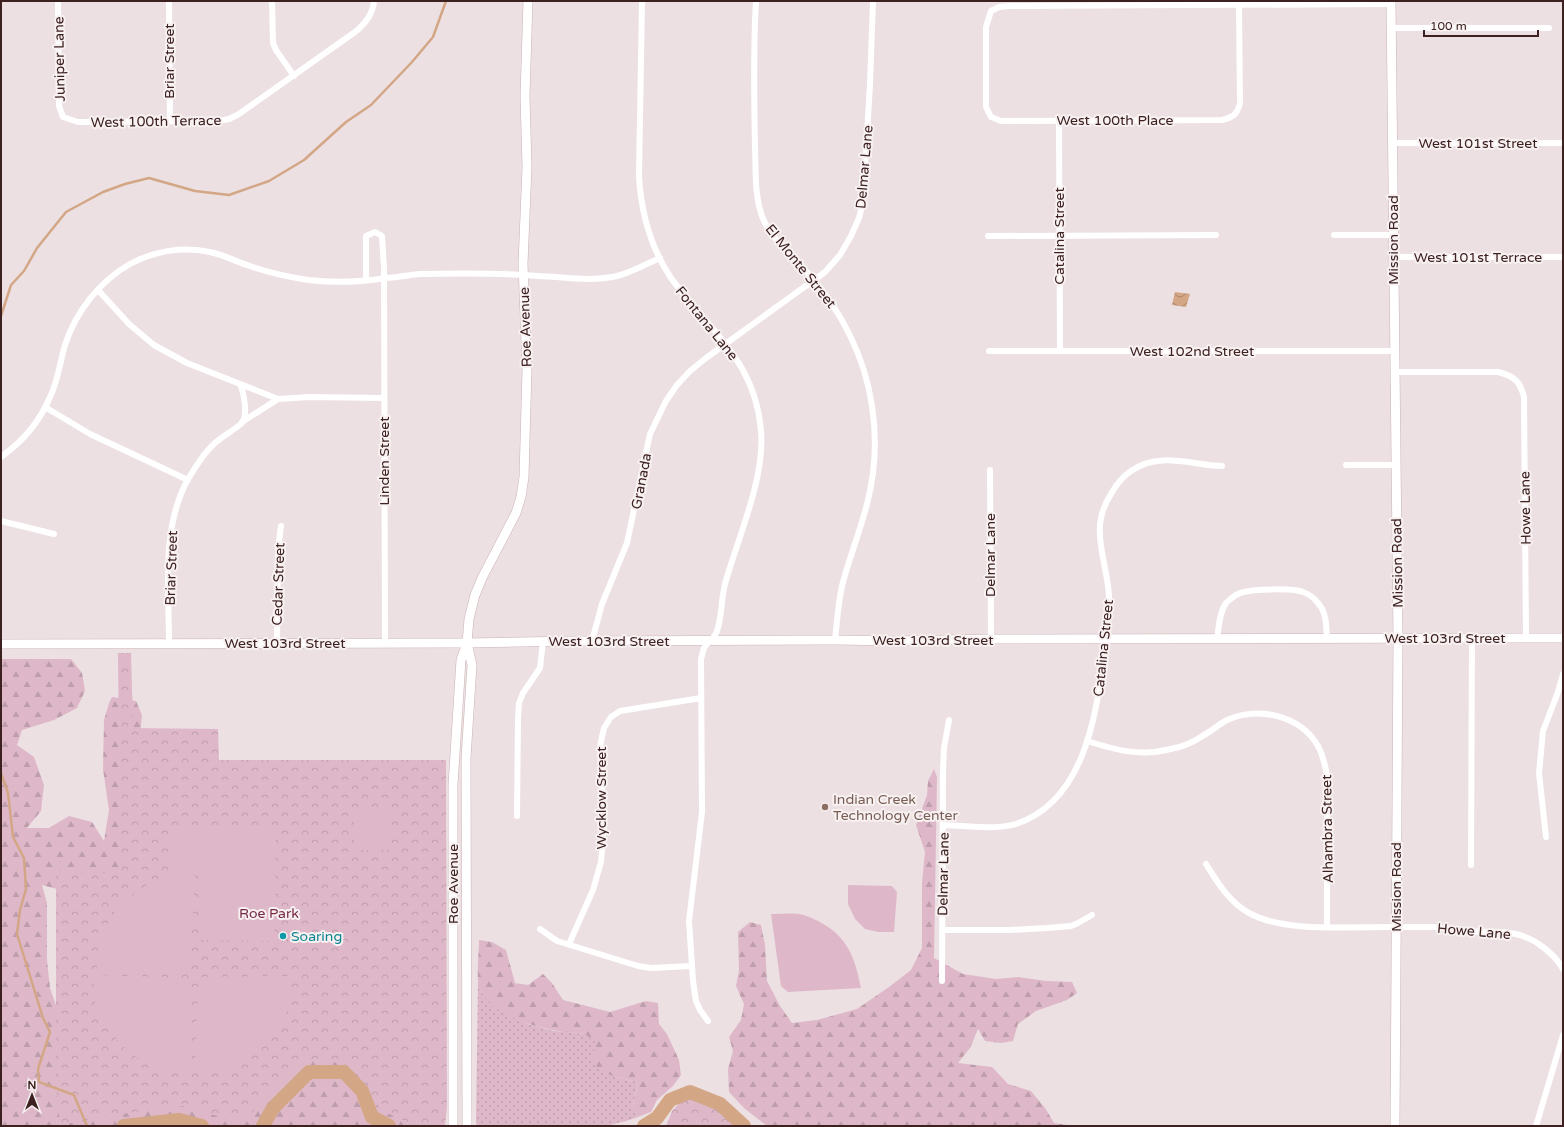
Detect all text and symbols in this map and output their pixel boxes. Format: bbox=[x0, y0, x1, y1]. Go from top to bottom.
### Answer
scale bar bbox=[1424, 12, 1538, 38]
street label: Juniper Lane bbox=[50, 16, 69, 102]
text: 100 m bbox=[1430, 19, 1467, 33]
street label: Briar Street bbox=[161, 23, 178, 99]
street label: West 100th Terrace bbox=[91, 112, 221, 131]
street label: West 100th Place bbox=[1057, 112, 1174, 129]
street label: Delmar Lane bbox=[852, 125, 877, 210]
street label: West 101st Street bbox=[1418, 135, 1538, 152]
street label: Catalina Street bbox=[1051, 187, 1068, 285]
street label: Mission Road bbox=[1385, 195, 1402, 285]
street label: El Monte Street bbox=[762, 221, 840, 312]
street label: West 101st Terrace bbox=[1414, 249, 1542, 266]
street label: Fontana Lane bbox=[672, 283, 742, 364]
street label: Roe Avenue bbox=[516, 287, 535, 367]
street label: West 102nd Street bbox=[1130, 343, 1255, 360]
street label: Linden Street bbox=[376, 416, 393, 506]
street label: Granada bbox=[628, 452, 655, 511]
street label: Howe Lane bbox=[1516, 471, 1535, 545]
street label: Delmar Lane bbox=[982, 513, 999, 597]
street label: Mission Road bbox=[1388, 518, 1407, 608]
street label: Briar Street bbox=[162, 529, 181, 606]
street label: Cedar Street bbox=[269, 542, 288, 626]
street label: Catalina Street bbox=[1090, 598, 1117, 698]
street label: West 103rd Street bbox=[1384, 630, 1506, 647]
street label: West 103rd Street bbox=[872, 632, 994, 649]
street label: West 103rd Street bbox=[548, 633, 670, 650]
street label: West 103rd Street bbox=[224, 635, 346, 652]
street label: Wycklow Street bbox=[593, 746, 610, 850]
street label: Alhambra Street bbox=[1318, 774, 1337, 884]
place label: Indian Creek Technology Center bbox=[833, 791, 959, 824]
marker: Indian Creek Technology Center bbox=[820, 802, 830, 812]
street label: Delmar Lane bbox=[934, 832, 953, 916]
street label: Mission Road bbox=[1388, 842, 1405, 932]
street label: Roe Avenue bbox=[445, 844, 462, 924]
park label: Roe Park bbox=[239, 905, 299, 922]
street label: Howe Lane bbox=[1436, 920, 1511, 943]
place label: Soaring bbox=[291, 928, 342, 945]
marker: Soaring bbox=[278, 931, 288, 941]
north arrow bbox=[12, 1075, 52, 1115]
text: N bbox=[28, 1079, 36, 1092]

